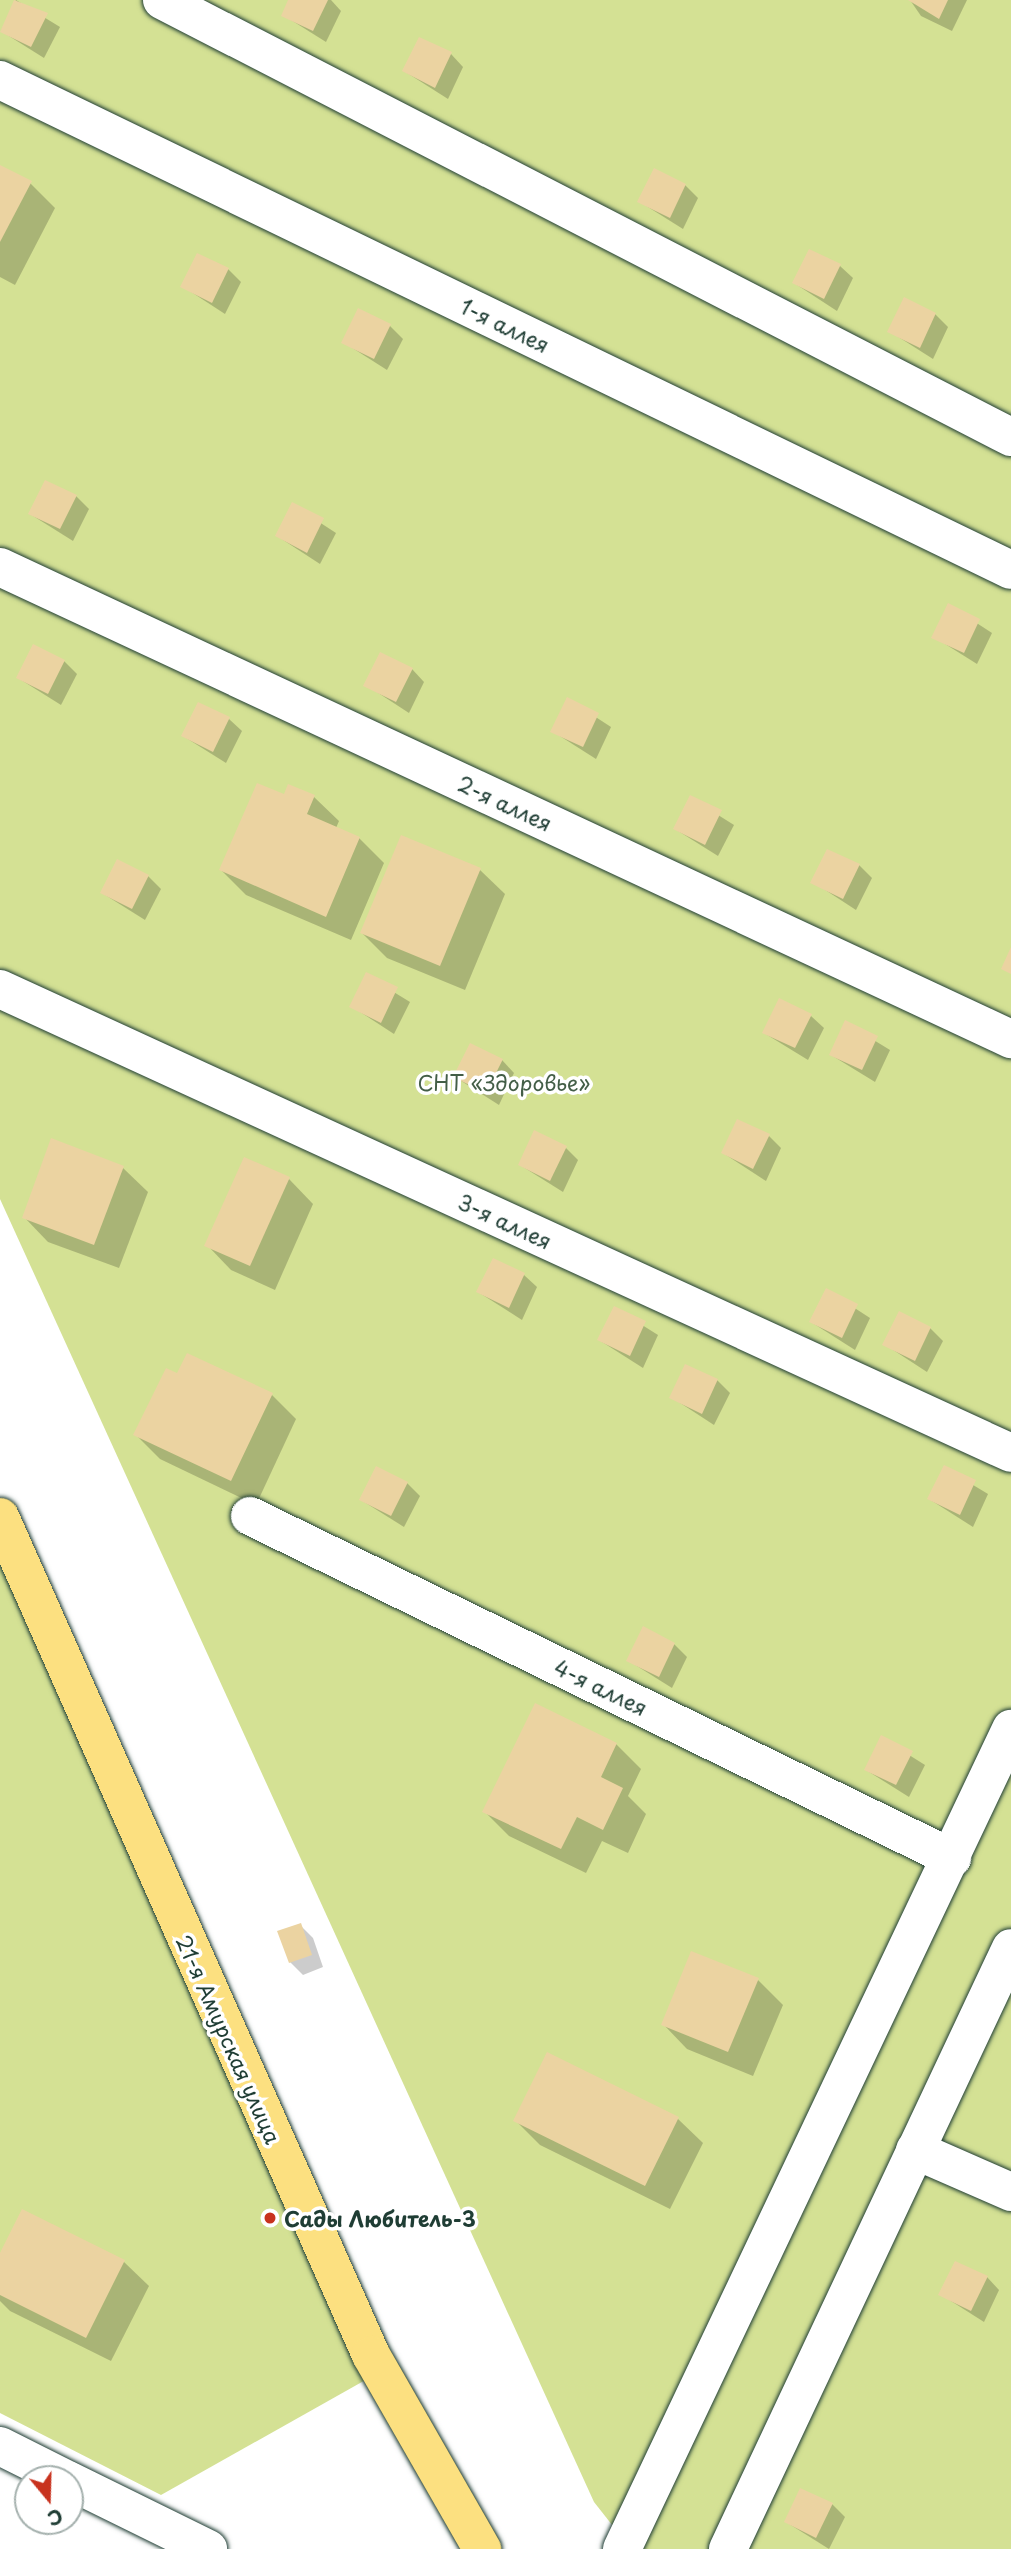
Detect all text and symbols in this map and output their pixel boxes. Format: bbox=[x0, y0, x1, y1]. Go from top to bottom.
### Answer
street label: 1-я аллея bbox=[456, 293, 554, 357]
street label: 2-я аллея bbox=[454, 770, 556, 836]
park label: СНТ «Здоровье» bbox=[418, 1069, 590, 1095]
street label: 3-я аллея bbox=[454, 1188, 556, 1254]
street label: 4-я аллея bbox=[550, 1654, 652, 1720]
street label: 21-я Амурская улица bbox=[171, 1930, 287, 2148]
place label: Сады Любитель-3 bbox=[284, 2205, 476, 2231]
marker: Сады Любитель-3 bbox=[262, 2210, 278, 2226]
north arrow bbox=[14, 2465, 84, 2535]
text: С bbox=[44, 2502, 67, 2534]

